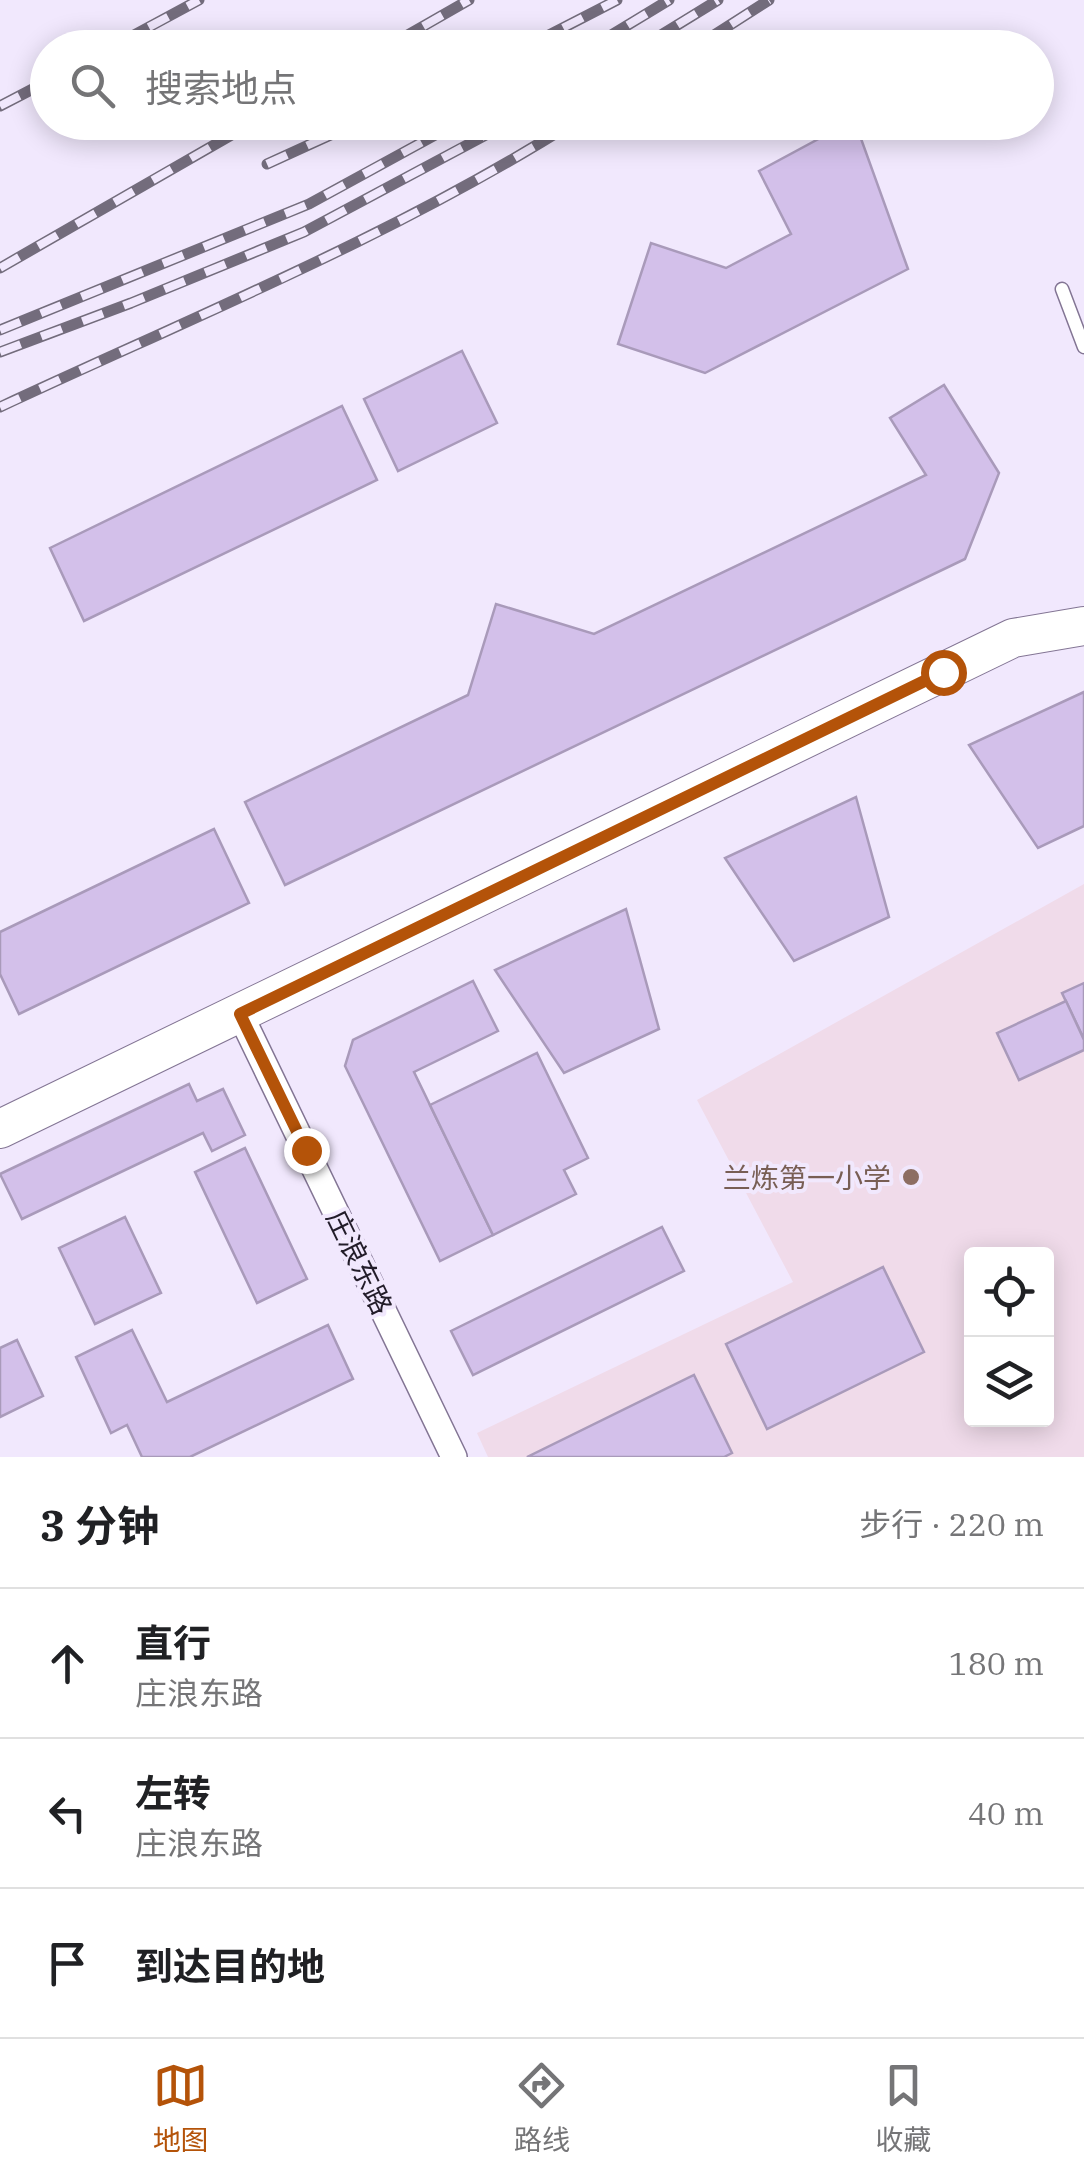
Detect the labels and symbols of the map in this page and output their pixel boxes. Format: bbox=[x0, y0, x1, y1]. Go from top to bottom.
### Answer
route start bbox=[921, 650, 967, 696]
route end bbox=[284, 1128, 330, 1174]
place label: 兰炼第一小学 bbox=[723, 1159, 891, 1196]
marker: 兰炼第一小学 bbox=[900, 1166, 922, 1188]
street label: 庄浪东路 bbox=[319, 1204, 401, 1320]

